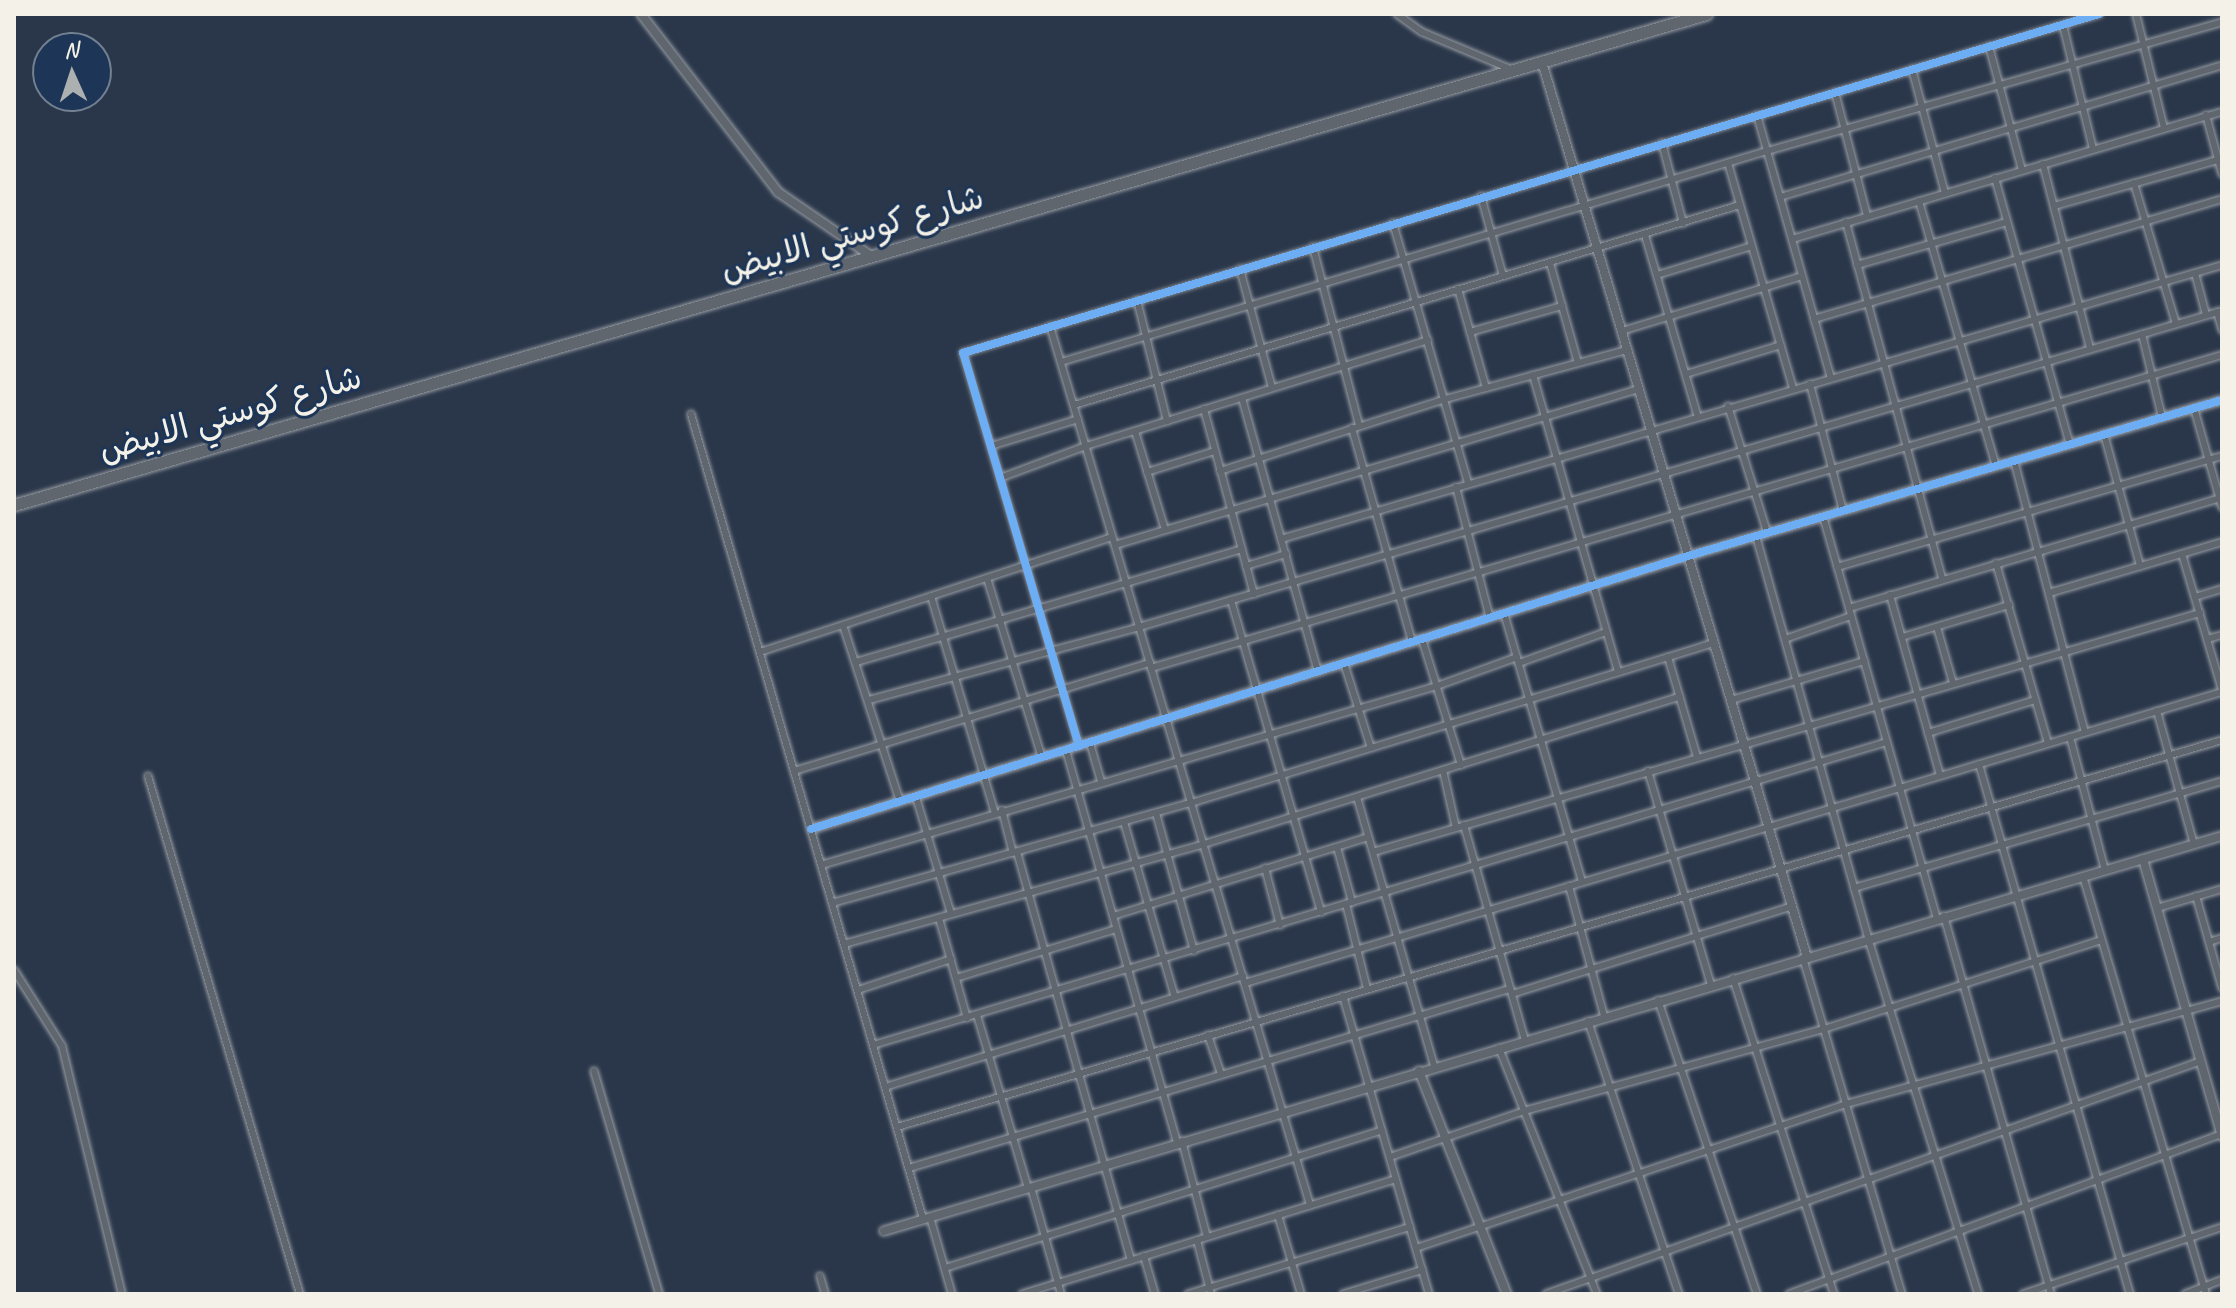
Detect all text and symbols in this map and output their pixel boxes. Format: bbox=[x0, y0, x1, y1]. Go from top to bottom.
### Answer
north arrow bbox=[32, 32, 112, 112]
text: N bbox=[63, 36, 78, 64]
street label: شارع كوستي الابيض bbox=[716, 176, 988, 290]
street label: شارع كوستي الابيض bbox=[94, 356, 366, 470]

